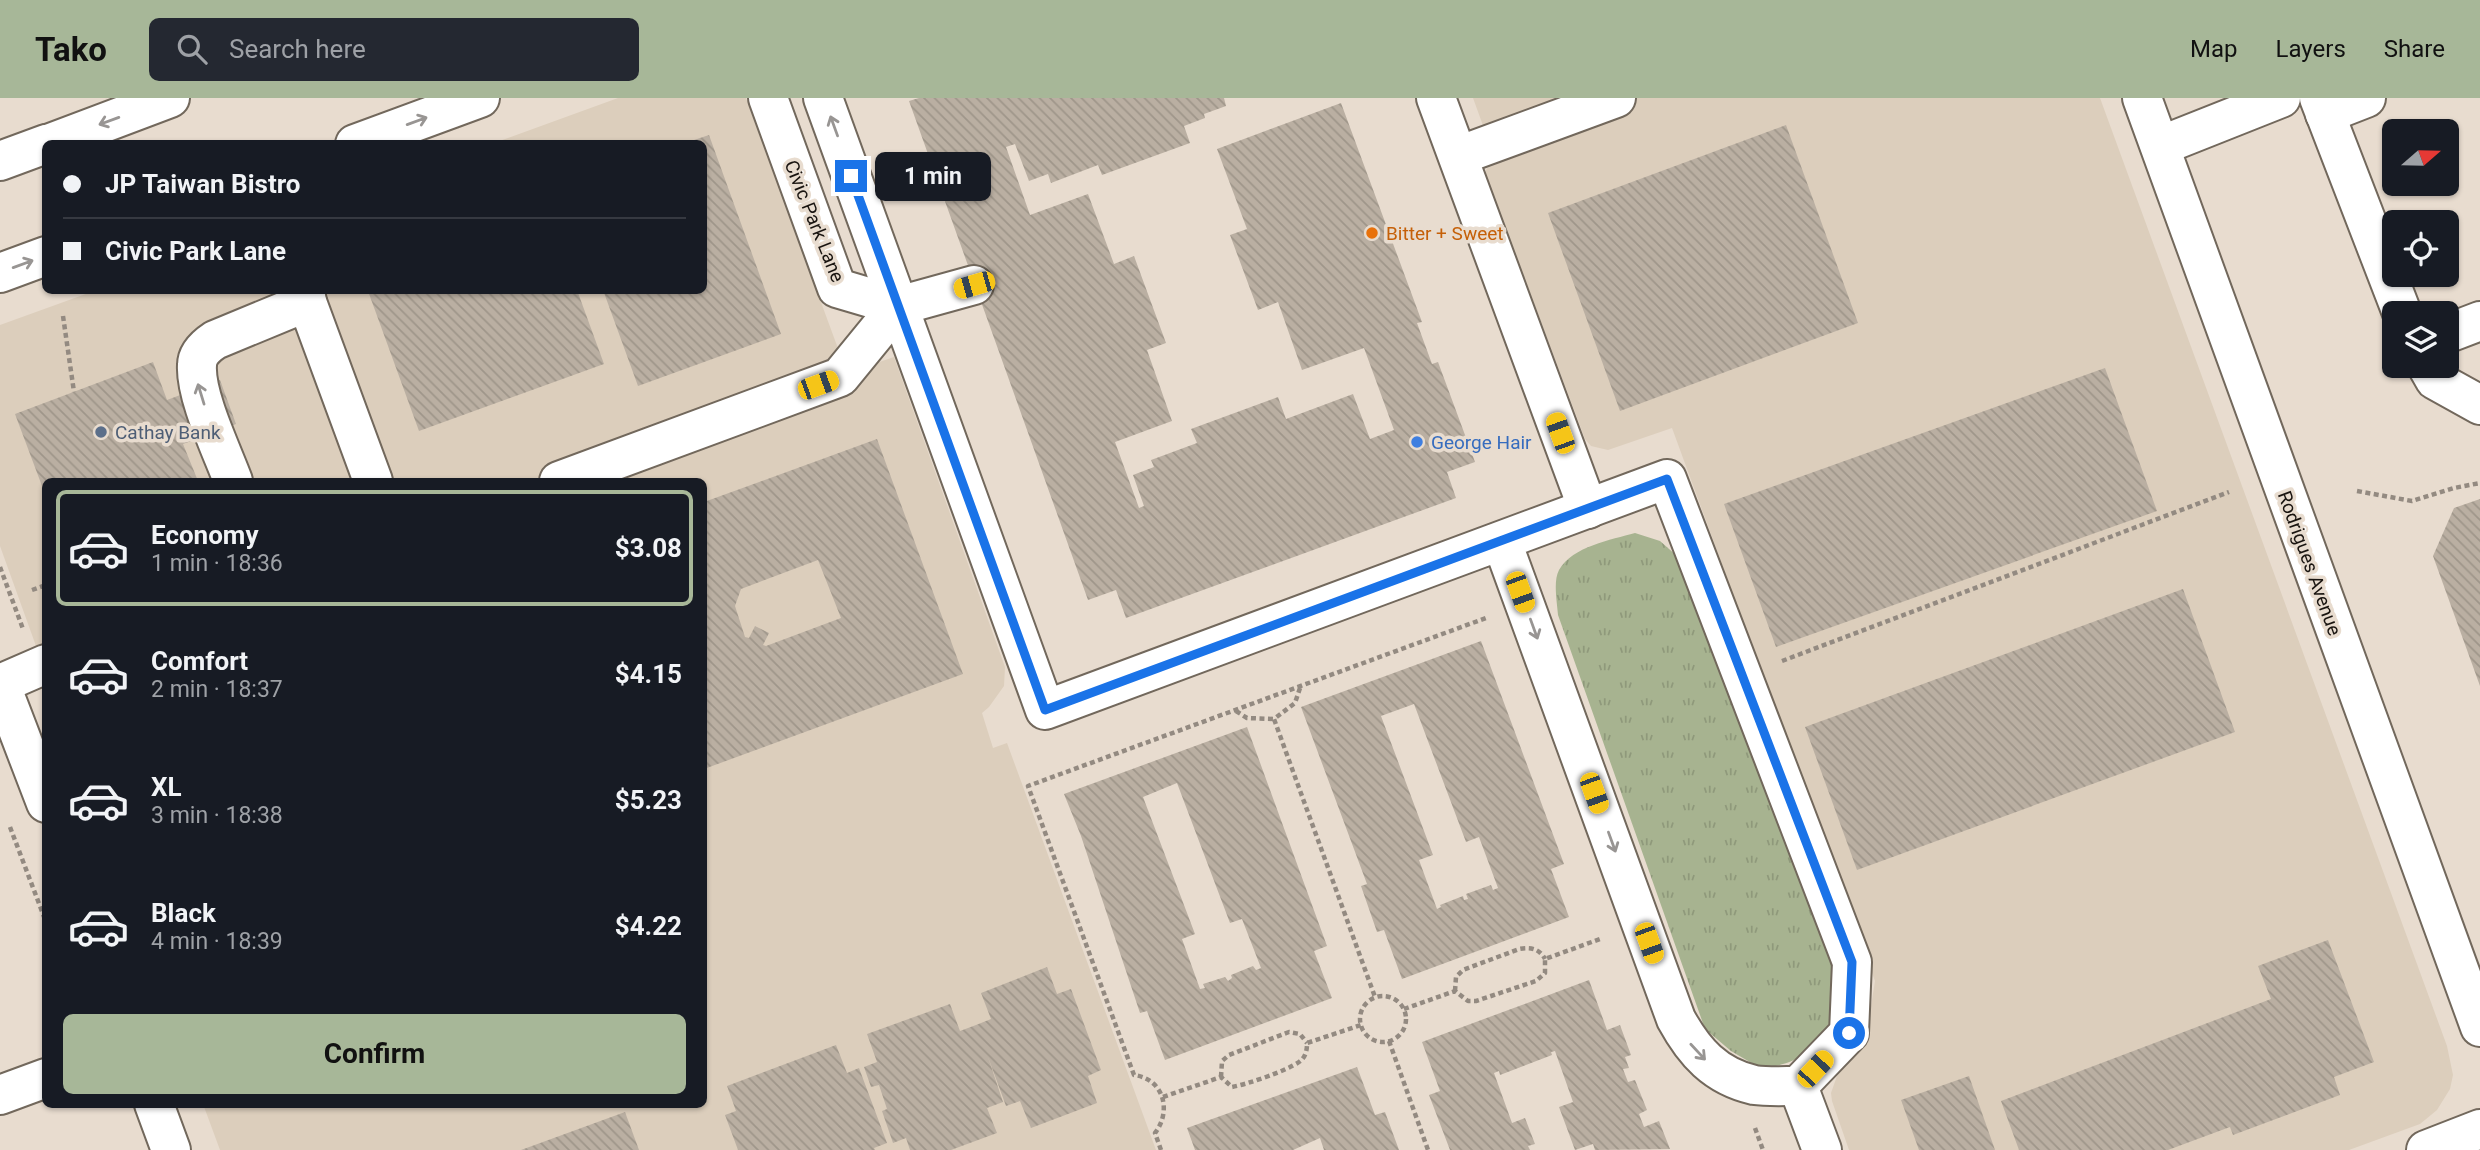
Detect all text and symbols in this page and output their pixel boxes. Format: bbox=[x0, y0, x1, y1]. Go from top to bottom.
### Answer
search box bbox=[149, 18, 639, 81]
text: Tako bbox=[35, 30, 107, 69]
icon: search bbox=[173, 30, 211, 68]
text: Search here bbox=[229, 34, 366, 64]
text: Map bbox=[2190, 35, 2238, 63]
text: Layers bbox=[2276, 35, 2346, 63]
text: Share bbox=[2384, 35, 2445, 63]
one-way arrow bbox=[406, 114, 428, 126]
one-way arrow bbox=[99, 115, 121, 128]
one-way arrow bbox=[826, 116, 839, 138]
north arrow bbox=[2382, 119, 2459, 196]
map controls bbox=[2382, 119, 2459, 378]
callout: 1 min bbox=[876, 152, 991, 200]
street label: Civic Park Lane bbox=[780, 157, 849, 286]
route end bbox=[835, 160, 867, 192]
text: 1 min bbox=[904, 163, 962, 190]
text: JP Taiwan Bistro bbox=[105, 169, 301, 199]
button: locate bbox=[2382, 210, 2459, 287]
place label: Bitter + Sweet bbox=[1386, 222, 1504, 245]
marker: Bitter + Sweet bbox=[1364, 225, 1380, 241]
text: Civic Park Lane bbox=[105, 236, 286, 266]
one-way arrow bbox=[11, 257, 33, 270]
car bbox=[951, 269, 998, 301]
button: layers bbox=[2382, 301, 2459, 378]
car bbox=[795, 368, 842, 402]
one-way arrow bbox=[194, 383, 207, 405]
car bbox=[1543, 410, 1578, 456]
place label: Cathay Bank bbox=[115, 421, 221, 444]
marker: Cathay Bank bbox=[93, 424, 109, 440]
place label: George Hair bbox=[1431, 431, 1532, 454]
marker: George Hair bbox=[1409, 434, 1425, 450]
street label: Rodrigues Avenue bbox=[2273, 488, 2346, 639]
icon: car bbox=[67, 517, 130, 580]
text: Economy bbox=[151, 520, 258, 550]
text: $3.08 bbox=[615, 533, 682, 563]
text: 1 min · 18:36 bbox=[151, 550, 283, 577]
car bbox=[1503, 569, 1538, 615]
one-way arrow bbox=[1529, 617, 1541, 639]
icon: car bbox=[67, 643, 130, 706]
text: Comfort bbox=[151, 646, 248, 676]
text: $4.15 bbox=[615, 659, 682, 689]
text: 2 min · 18:37 bbox=[151, 676, 283, 703]
icon: car bbox=[67, 769, 130, 832]
car bbox=[1577, 770, 1612, 816]
text: XL bbox=[151, 772, 182, 802]
text: $5.23 bbox=[615, 785, 682, 815]
text: 3 min · 18:38 bbox=[151, 802, 283, 829]
one-way arrow bbox=[1607, 831, 1619, 853]
icon: car bbox=[67, 895, 130, 958]
text: Black bbox=[151, 898, 216, 928]
text: $4.22 bbox=[615, 911, 682, 941]
car bbox=[1632, 920, 1667, 966]
text: 4 min · 18:39 bbox=[151, 928, 283, 955]
button: Confirm bbox=[63, 1014, 686, 1094]
route start bbox=[1833, 1017, 1865, 1049]
one-way arrow bbox=[1689, 1043, 1706, 1060]
car bbox=[1793, 1046, 1838, 1092]

